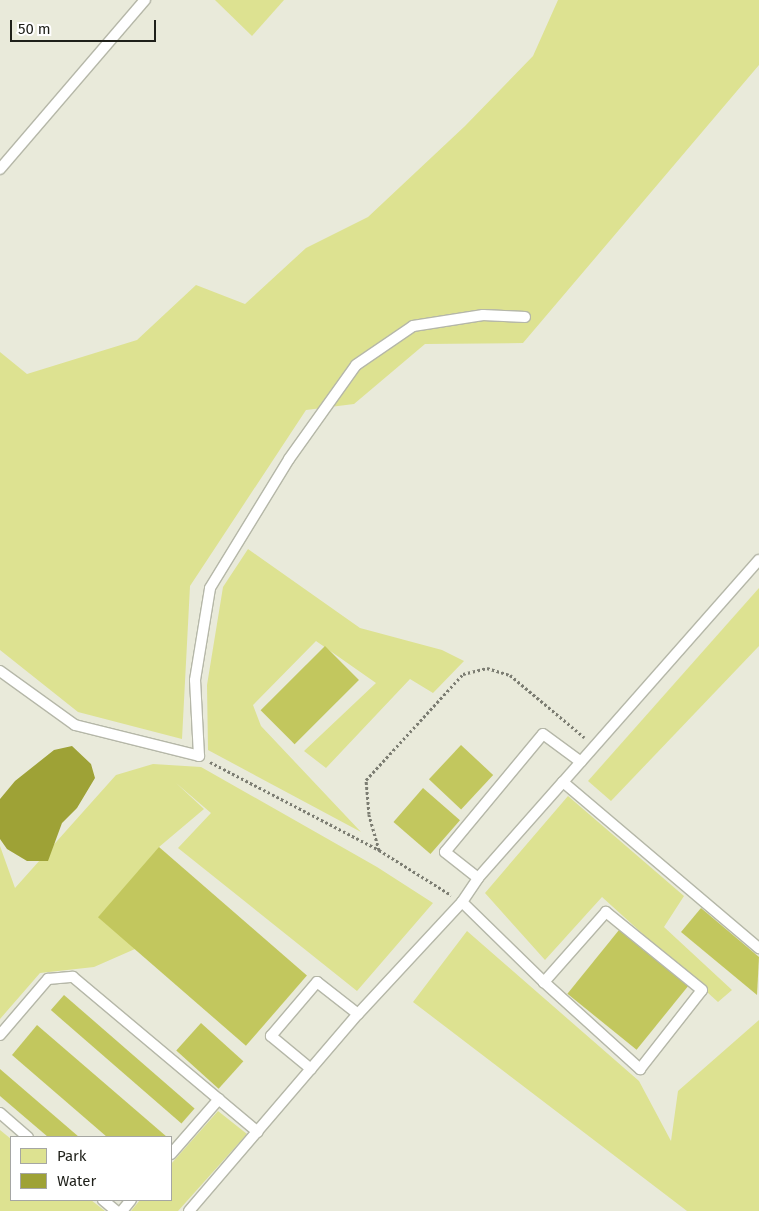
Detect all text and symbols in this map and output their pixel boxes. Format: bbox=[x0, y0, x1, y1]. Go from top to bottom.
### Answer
scale bar bbox=[12, 10, 159, 42]
text: 50 m bbox=[18, 20, 51, 38]
legend bbox=[10, 1136, 172, 1201]
text: Park bbox=[57, 1147, 87, 1165]
text: Water bbox=[57, 1172, 96, 1190]

